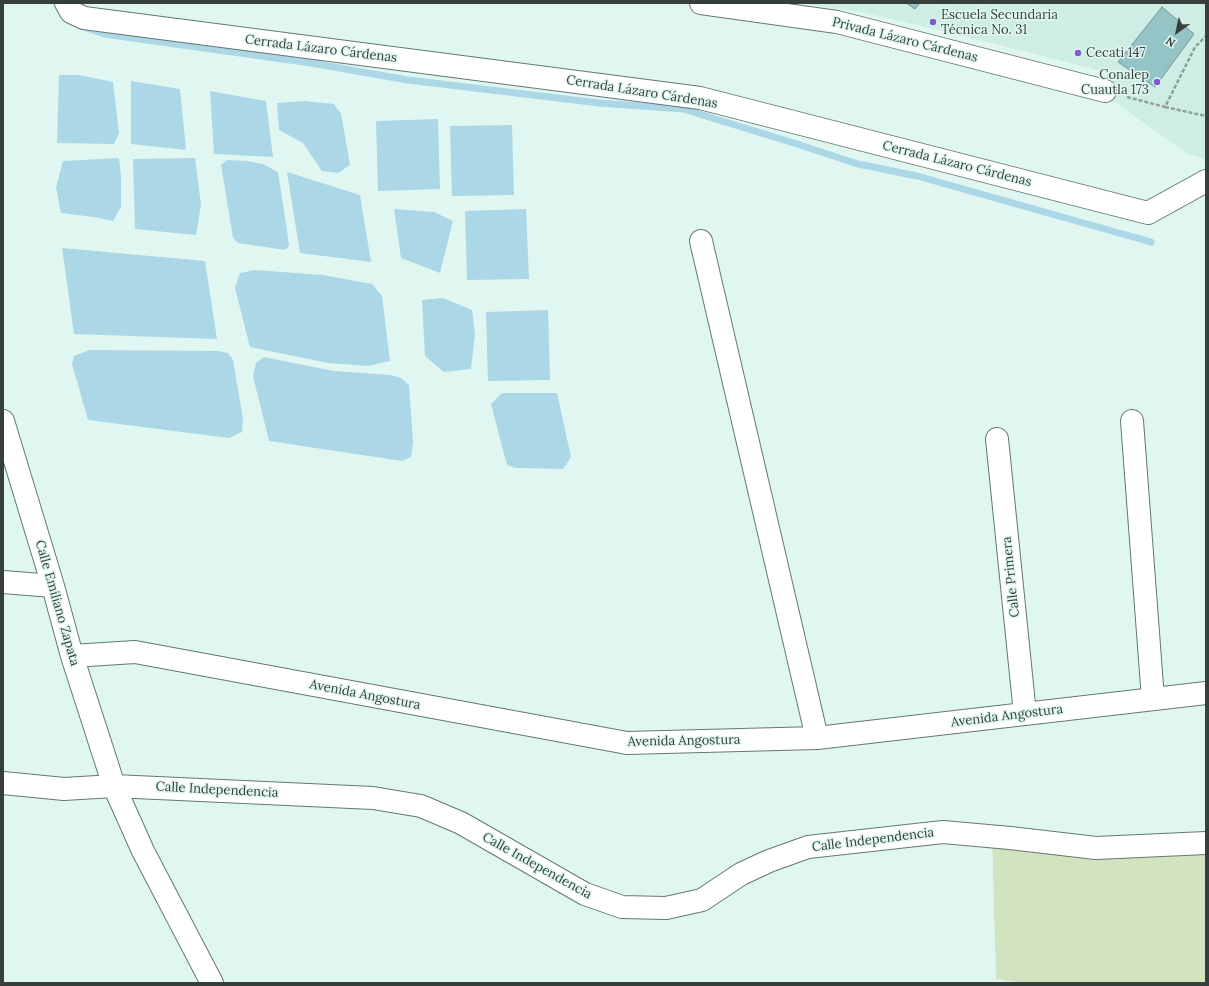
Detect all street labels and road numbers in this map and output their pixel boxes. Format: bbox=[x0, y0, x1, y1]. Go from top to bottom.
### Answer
street label: Privada Lázaro Cárdenas bbox=[831, 14, 979, 66]
street label: Cerrada Lázaro Cárdenas bbox=[244, 32, 398, 66]
street label: Cerrada Lázaro Cárdenas bbox=[565, 72, 719, 112]
street label: Cerrada Lázaro Cárdenas bbox=[881, 138, 1033, 190]
street label: Calle Primera bbox=[999, 536, 1023, 618]
street label: Calle Emiliano Zapata bbox=[32, 538, 82, 668]
street label: Avenida Angostura bbox=[308, 677, 422, 713]
street label: Avenida Angostura bbox=[950, 701, 1064, 731]
street label: Avenida Angostura bbox=[628, 732, 740, 750]
street label: Calle Independencia bbox=[155, 779, 279, 801]
street label: Calle Independencia bbox=[811, 825, 935, 855]
street label: Calle Independencia bbox=[479, 829, 595, 903]

